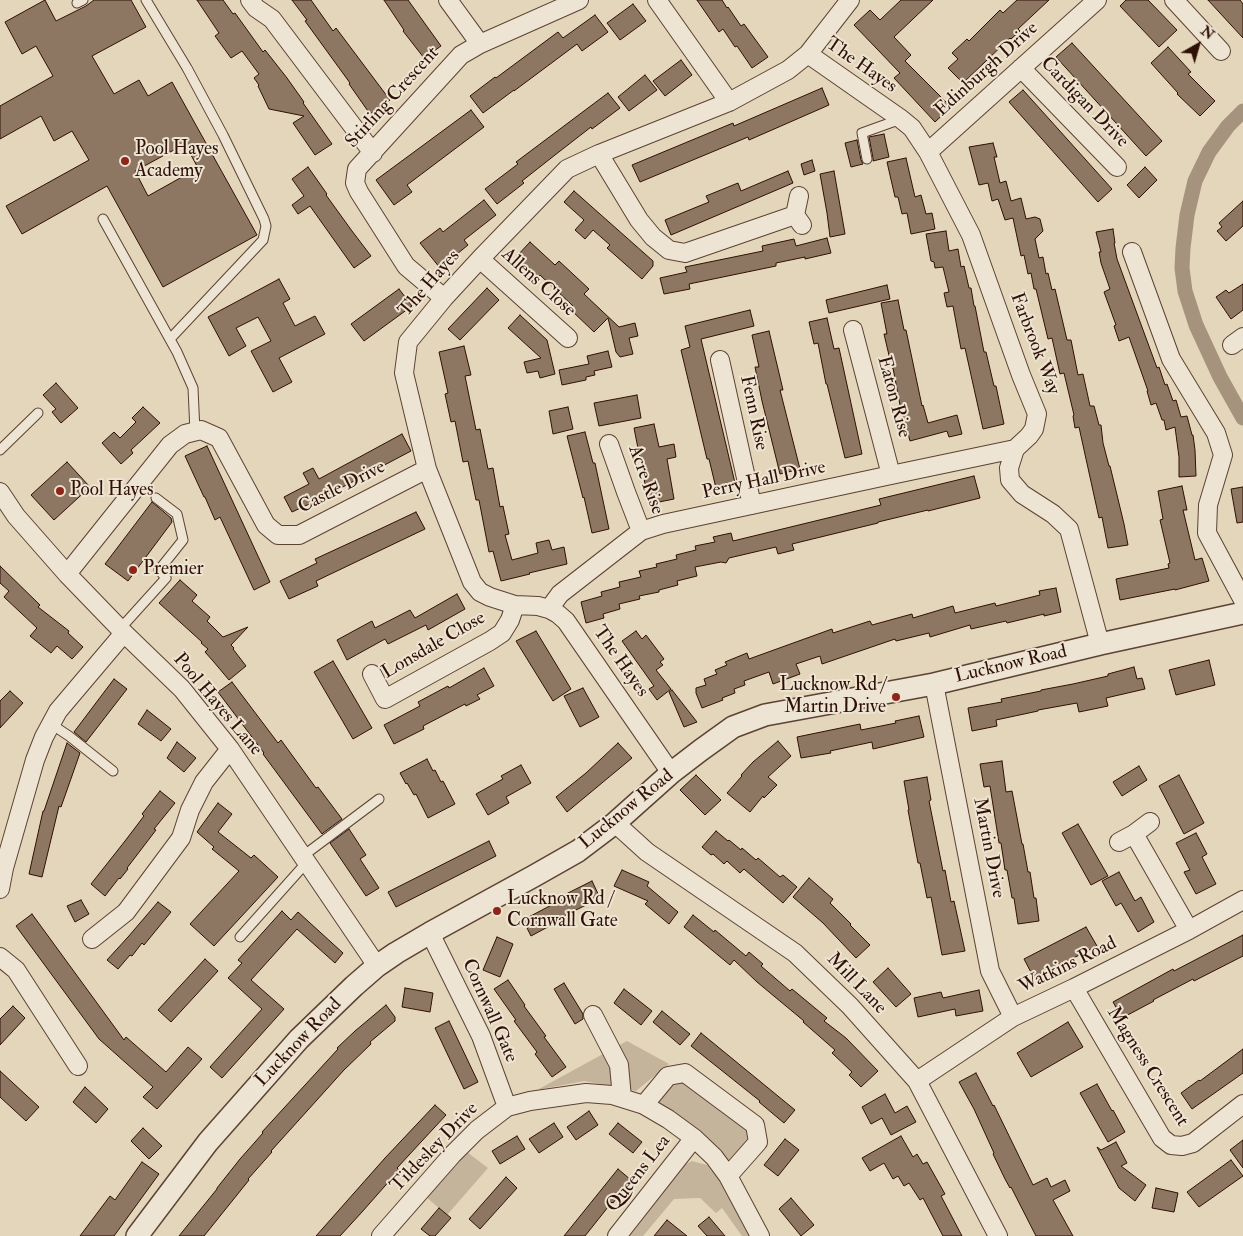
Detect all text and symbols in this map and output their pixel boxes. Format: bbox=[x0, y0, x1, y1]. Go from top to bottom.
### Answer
street label: Edinburgh Drive bbox=[931, 18, 1043, 122]
north arrow bbox=[1173, 20, 1223, 70]
text: N bbox=[1197, 22, 1218, 43]
street label: The Hayes bbox=[821, 33, 901, 99]
street label: Stirling Crescent bbox=[342, 43, 444, 153]
street label: Cardigan Drive bbox=[1035, 53, 1133, 153]
place label: Pool Hayes Academy bbox=[135, 139, 219, 183]
marker: Pool Hayes Academy bbox=[119, 155, 131, 167]
street label: Allens Close bbox=[496, 244, 580, 322]
street label: The Hayes bbox=[395, 246, 465, 322]
street label: Farbrook Way bbox=[1004, 290, 1064, 398]
street label: Eaton Rise bbox=[871, 354, 915, 440]
street label: Fenn Rise bbox=[734, 373, 772, 453]
street label: Acre Rise bbox=[622, 442, 668, 518]
street label: Castle Drive bbox=[295, 456, 389, 520]
street label: Perry Hall Drive bbox=[700, 457, 828, 505]
place label: Pool Hayes bbox=[70, 480, 154, 502]
marker: Pool Hayes bbox=[54, 485, 66, 497]
place label: Premier bbox=[143, 559, 204, 581]
marker: Premier bbox=[127, 564, 139, 576]
street label: Lonsdale Close bbox=[378, 607, 490, 685]
street label: The Hayes bbox=[587, 622, 653, 702]
street label: Lucknow Road bbox=[953, 641, 1069, 689]
street label: Pool Hayes Lane bbox=[168, 649, 266, 761]
place label: Lucknow Rd / Martin Drive bbox=[779, 675, 886, 719]
marker: Lucknow Rd / Martin Drive bbox=[890, 691, 902, 703]
street label: Lucknow Road bbox=[575, 765, 679, 855]
street label: Martin Drive bbox=[967, 796, 1009, 900]
place label: Lucknow Rd / Cornwall Gate bbox=[507, 889, 618, 933]
marker: Lucknow Rd / Cornwall Gate bbox=[491, 905, 503, 917]
street label: Watkins Road bbox=[1015, 933, 1121, 999]
street label: Mill Lane bbox=[821, 949, 891, 1019]
street label: Cornwall Gate bbox=[456, 956, 522, 1066]
street label: Lucknow Road bbox=[251, 994, 347, 1092]
street label: Magness Crescent bbox=[1101, 1003, 1193, 1131]
street label: Tildesley Drive bbox=[386, 1098, 484, 1198]
street label: Queens Lea bbox=[602, 1131, 676, 1217]

